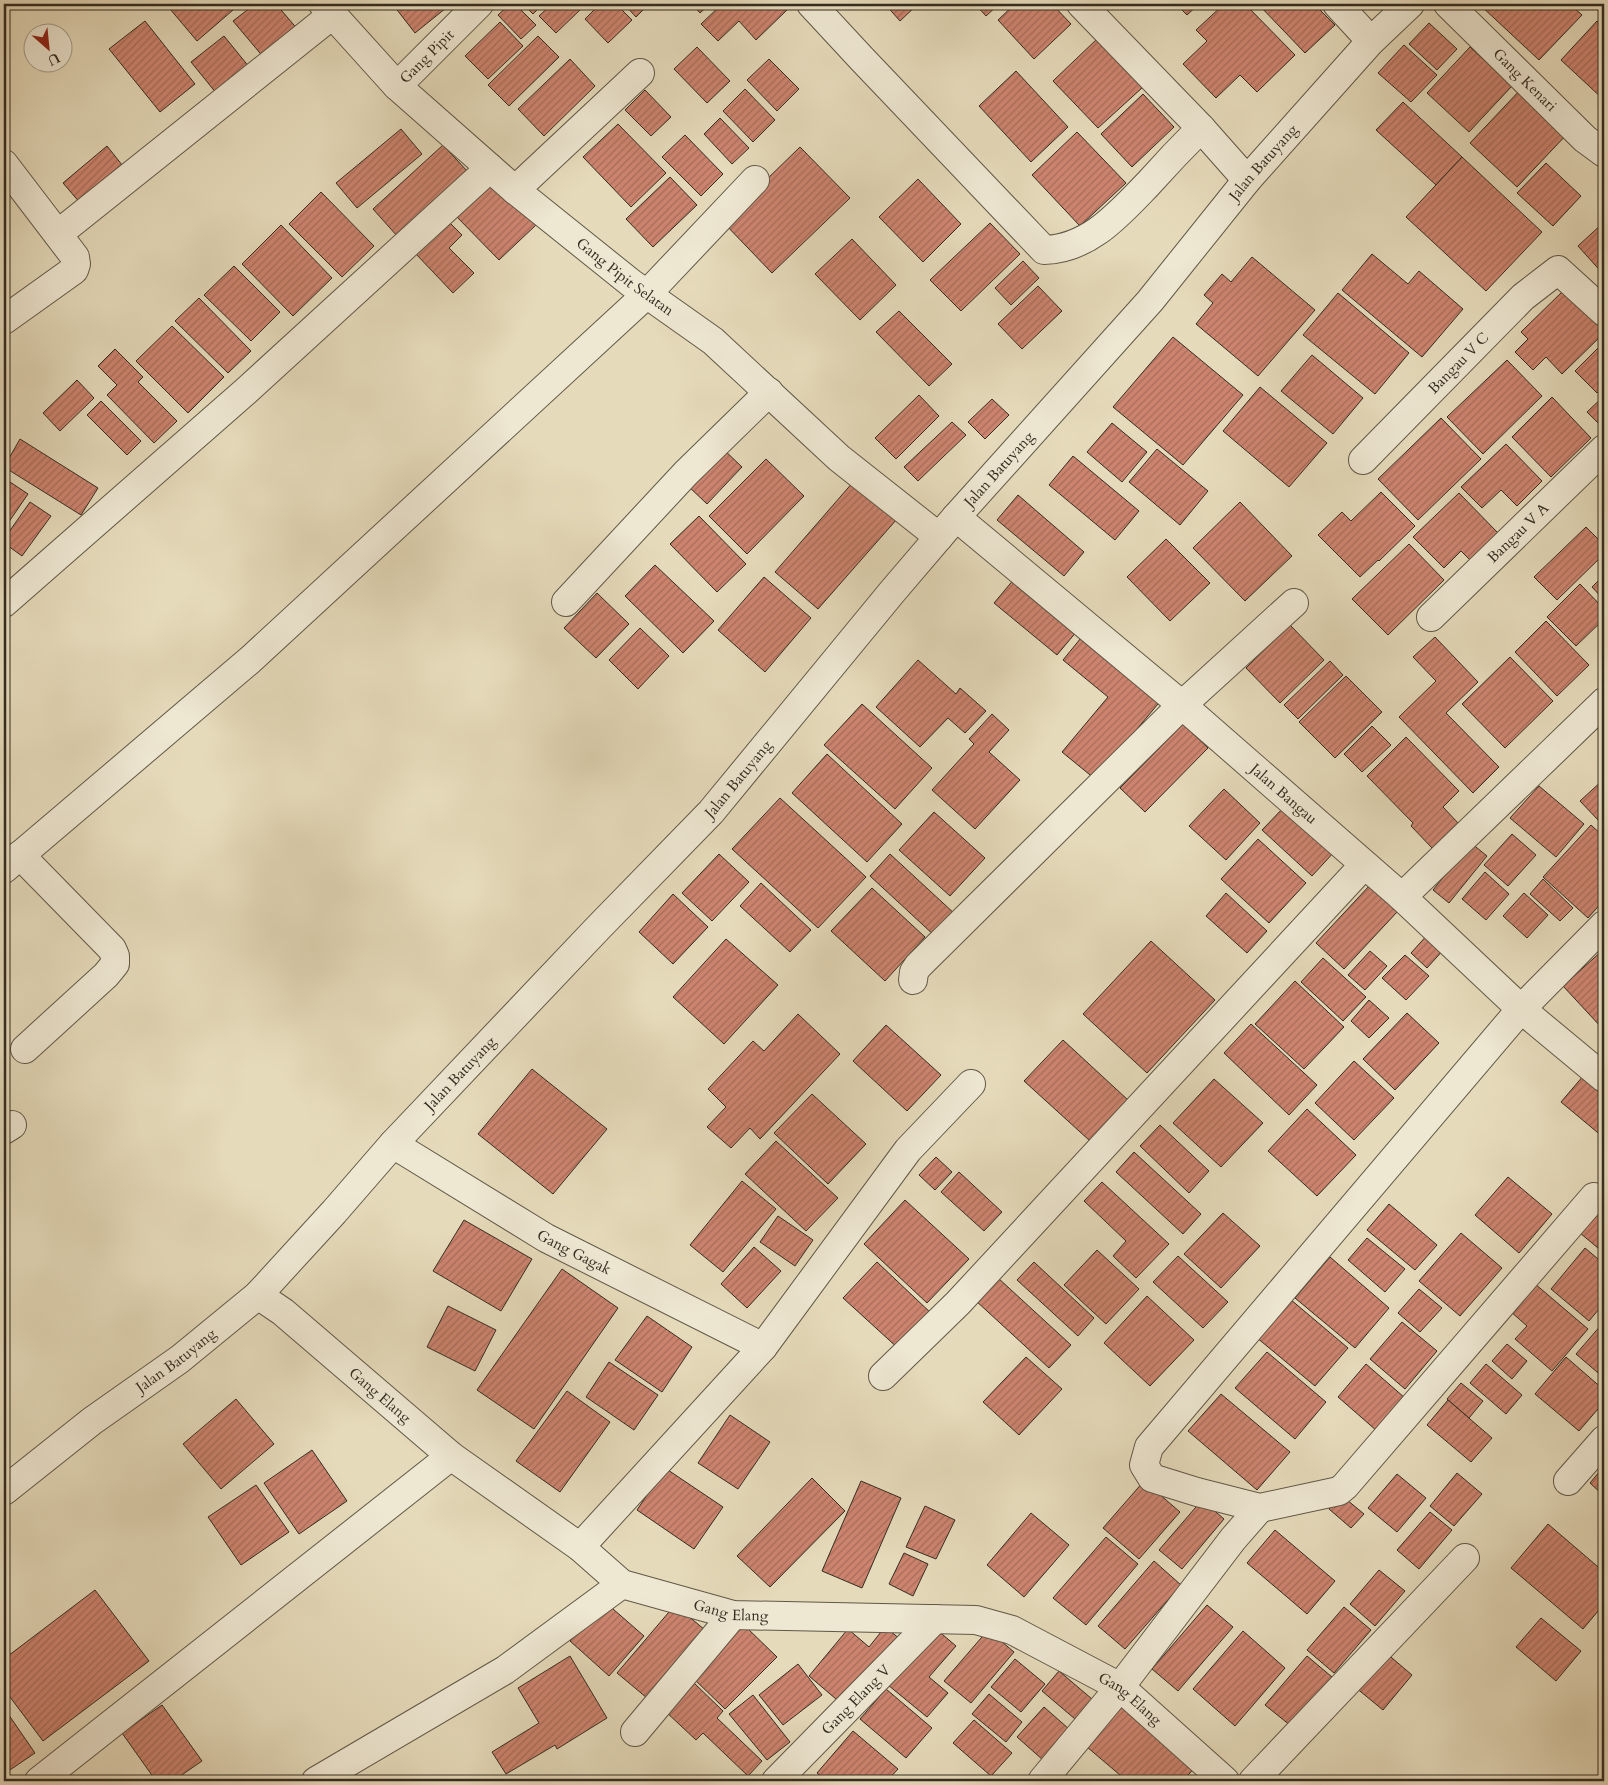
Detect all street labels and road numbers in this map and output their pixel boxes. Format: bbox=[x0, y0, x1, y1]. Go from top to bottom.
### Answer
street label: Gang Pipit bbox=[395, 25, 458, 88]
street label: Gang Kenari bbox=[1489, 44, 1561, 116]
street label: Jalan Batuyang bbox=[1223, 120, 1302, 206]
street label: Gang Pipit Selatan bbox=[572, 233, 678, 321]
street label: Bangau V C bbox=[1423, 328, 1493, 398]
street label: Jalan Batuyang bbox=[958, 427, 1039, 513]
street label: Bangau V A bbox=[1483, 498, 1553, 567]
street label: Jalan Batuyang bbox=[699, 735, 777, 824]
street label: Jalan Bangau bbox=[1244, 758, 1321, 829]
street label: Jalan Batuyang bbox=[419, 1031, 501, 1116]
street label: Gang Gagak bbox=[533, 1225, 615, 1279]
street label: Jalan Batuyang bbox=[130, 1323, 221, 1398]
street label: Gang Elang bbox=[345, 1363, 416, 1428]
street label: Gang Elang bbox=[691, 1594, 769, 1626]
street label: Gang Elang V bbox=[817, 1660, 895, 1739]
street label: Gang Elang bbox=[1095, 1667, 1166, 1730]

